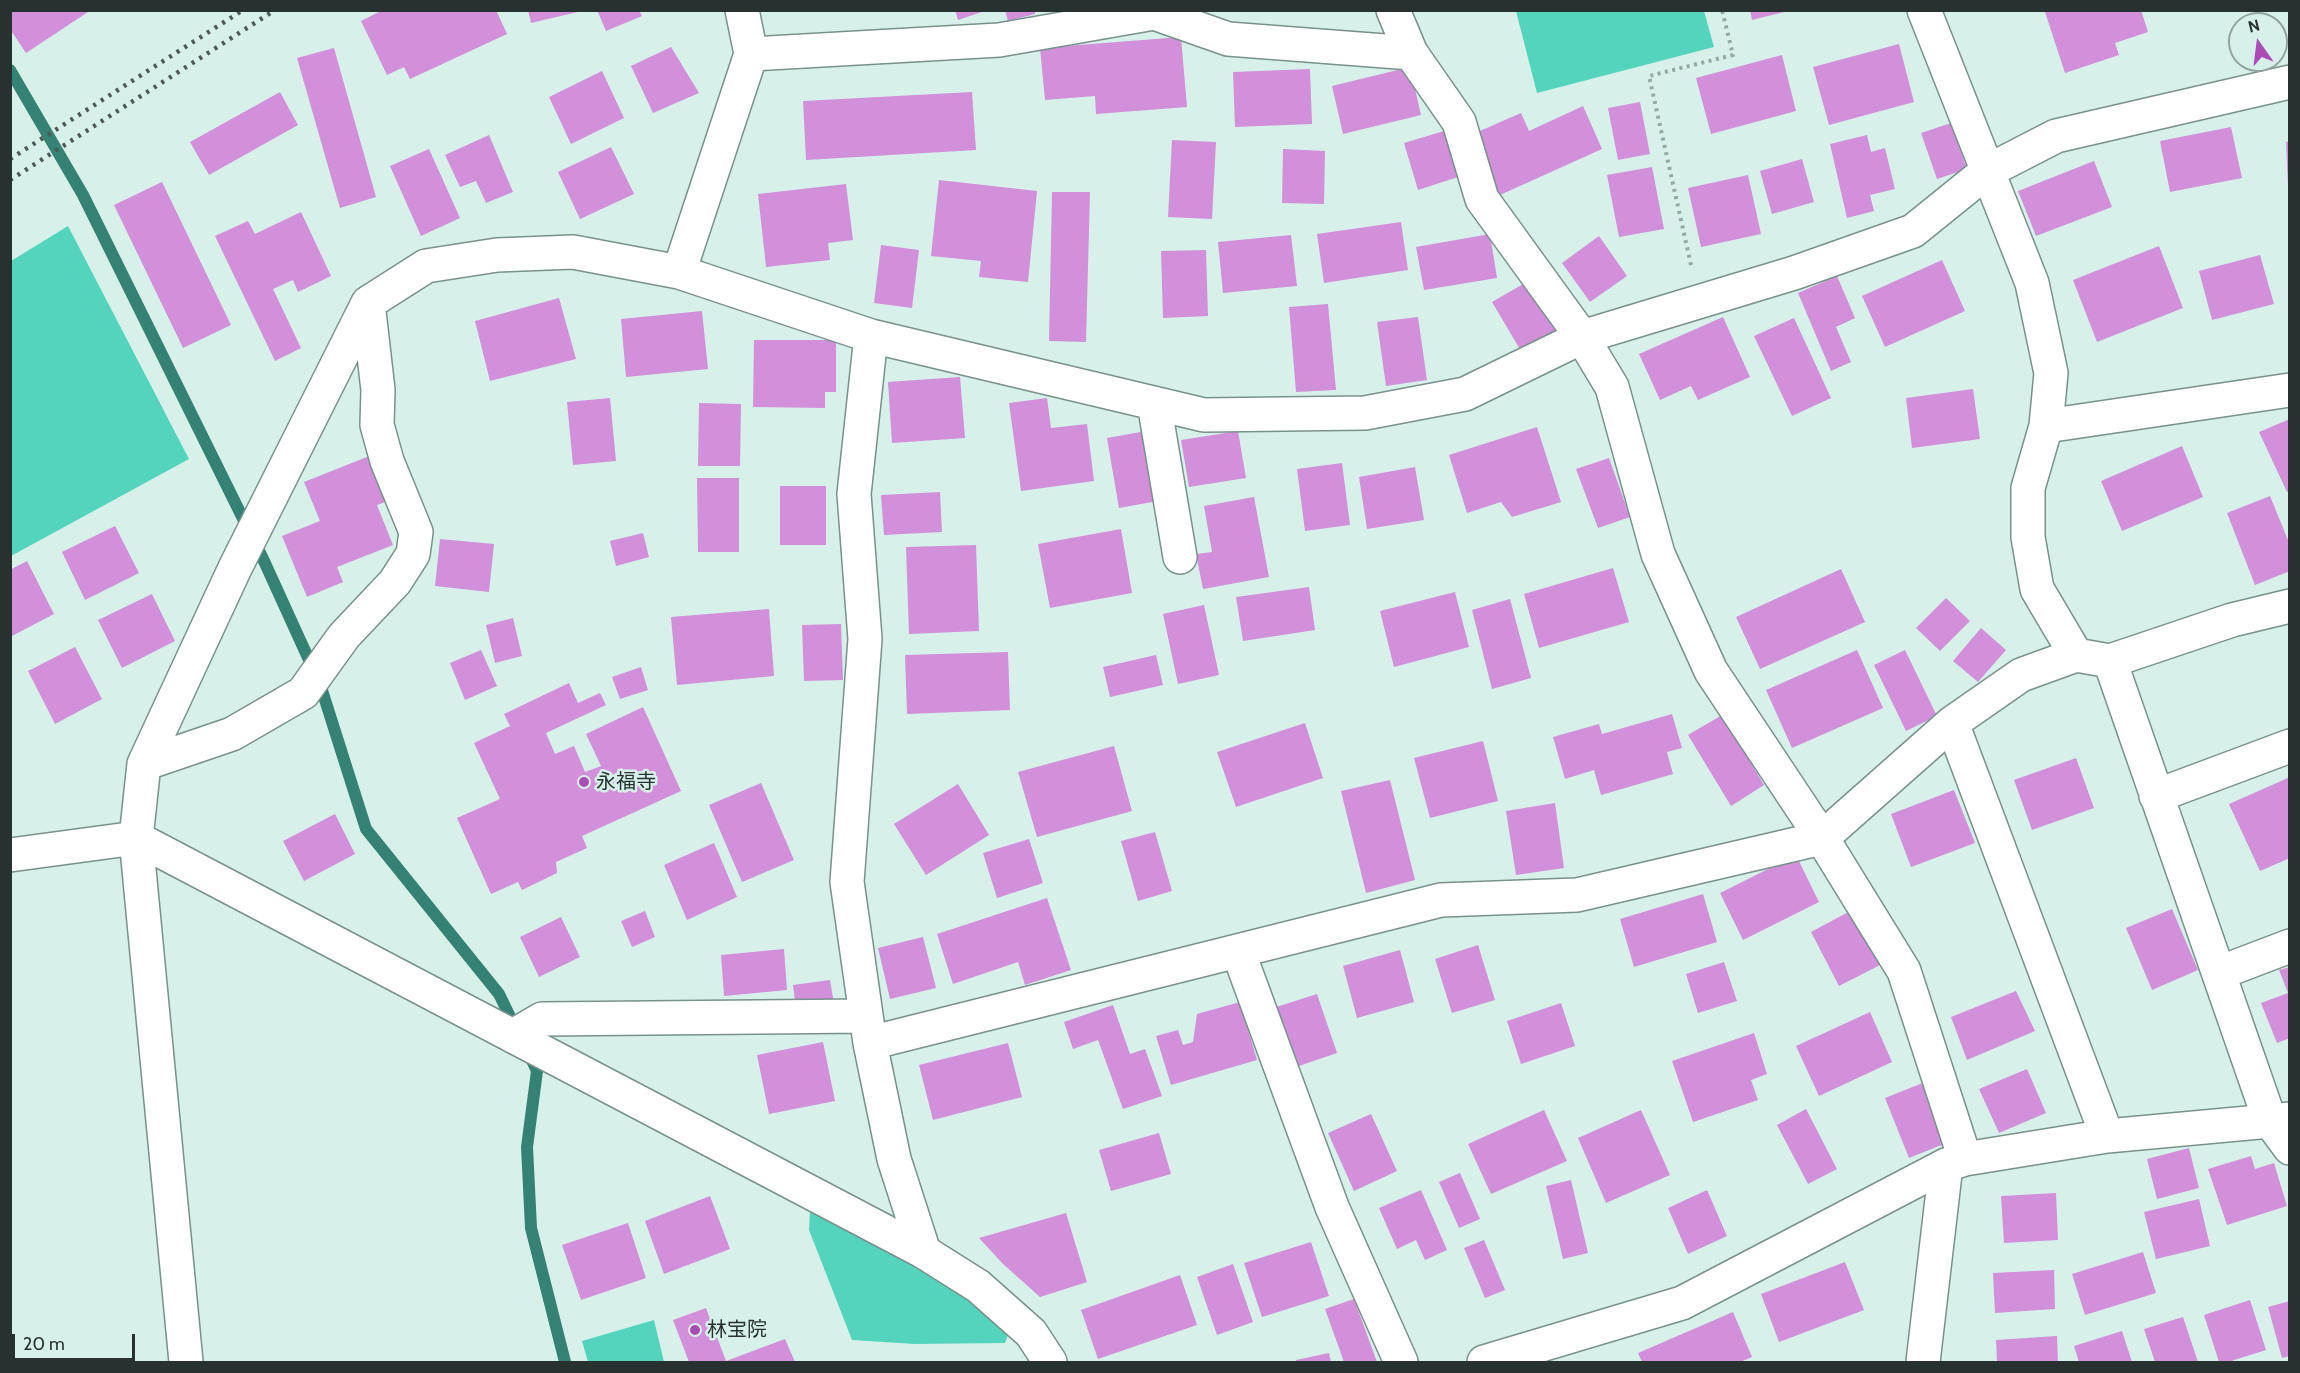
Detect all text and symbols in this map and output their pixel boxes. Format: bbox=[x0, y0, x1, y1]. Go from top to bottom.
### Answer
north arrow bbox=[2228, 12, 2288, 72]
text: N bbox=[2246, 15, 2262, 37]
place label: 永福寺 bbox=[596, 770, 656, 794]
marker: 永福寺 bbox=[577, 775, 591, 789]
place label: 林宝院 bbox=[707, 1318, 767, 1342]
scale bar bbox=[15, 1322, 138, 1360]
marker: 林宝院 bbox=[688, 1323, 702, 1337]
text: 20 m bbox=[23, 1333, 65, 1355]

